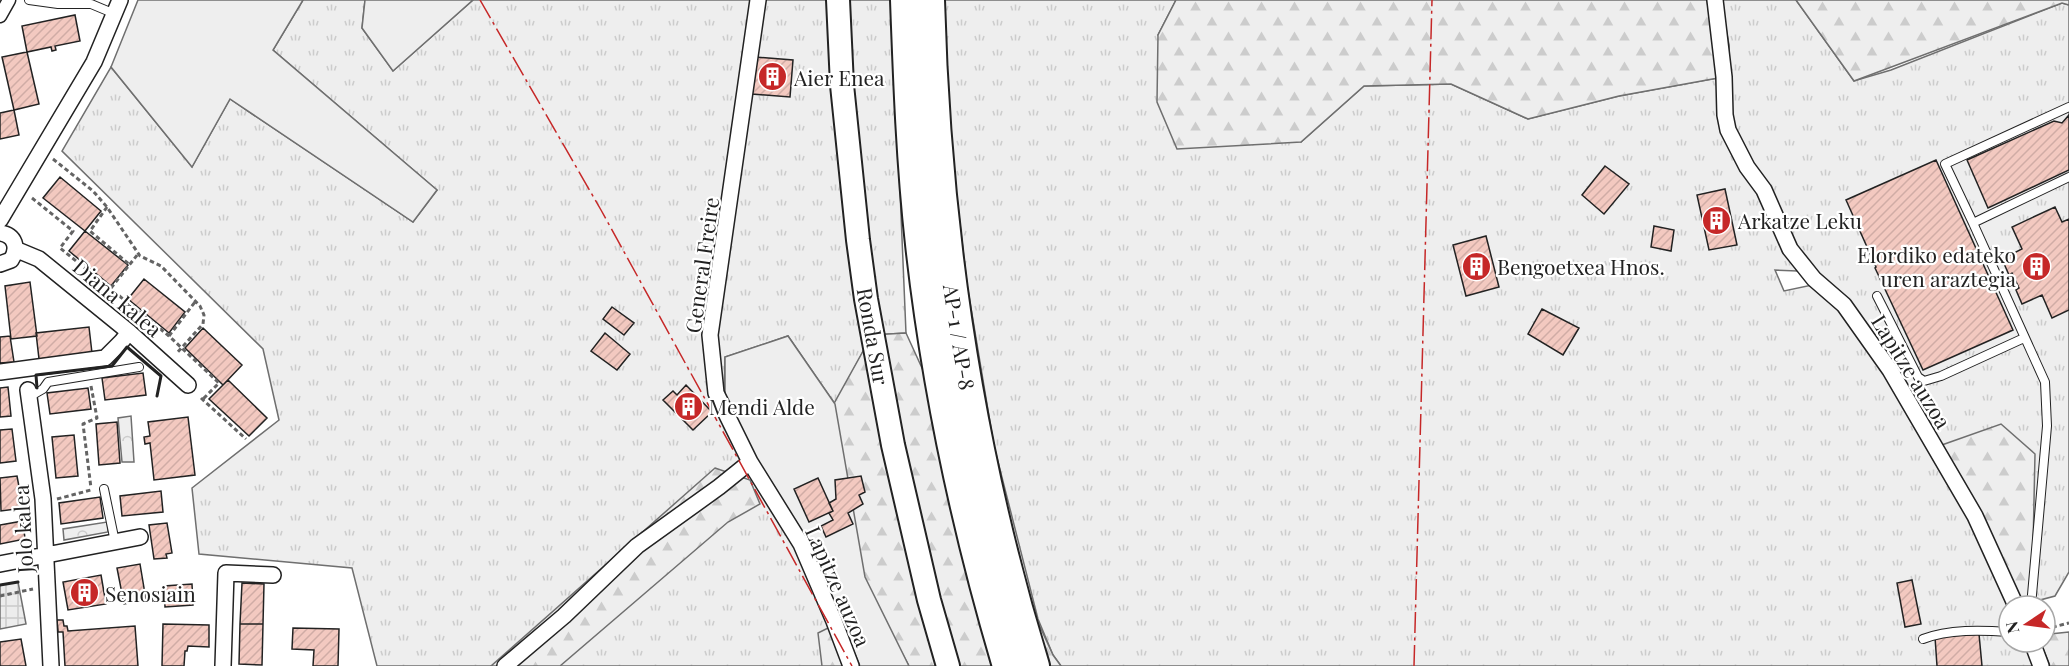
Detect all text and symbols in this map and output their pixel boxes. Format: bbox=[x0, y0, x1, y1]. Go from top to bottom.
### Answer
building icon: Aier Enea bbox=[757, 61, 789, 93]
place label: Aier Enea bbox=[793, 63, 885, 91]
street label: General Freire bbox=[678, 195, 724, 335]
building icon: Arkatze Leku bbox=[1701, 204, 1733, 236]
place label: Arkatze Leku bbox=[1737, 206, 1862, 234]
place label: Elordiko edateko uren araztegia bbox=[1857, 240, 2017, 292]
building icon: Bengoetxea Hnos. bbox=[1460, 250, 1492, 282]
building icon: Elordiko edateko uren araztegia bbox=[2021, 250, 2053, 282]
street label: Diana kalea bbox=[68, 252, 169, 343]
place label: Bengoetxea Hnos. bbox=[1497, 252, 1665, 280]
street label: AP-1 / AP-8 bbox=[938, 281, 982, 392]
street label: Ronda Sur bbox=[852, 285, 896, 387]
street label: Lapitze auzoa bbox=[1866, 309, 1958, 434]
building icon: Mendi Alde bbox=[672, 390, 704, 422]
place label: Mendi Alde bbox=[709, 392, 815, 420]
street label: Jolo kalea bbox=[6, 484, 38, 575]
street label: Lapitze auzoa bbox=[800, 521, 878, 651]
building icon: Senosiain bbox=[68, 577, 100, 609]
place label: Senosiain bbox=[105, 579, 196, 607]
north arrow bbox=[1997, 594, 2057, 654]
text: N bbox=[2000, 619, 2023, 635]

